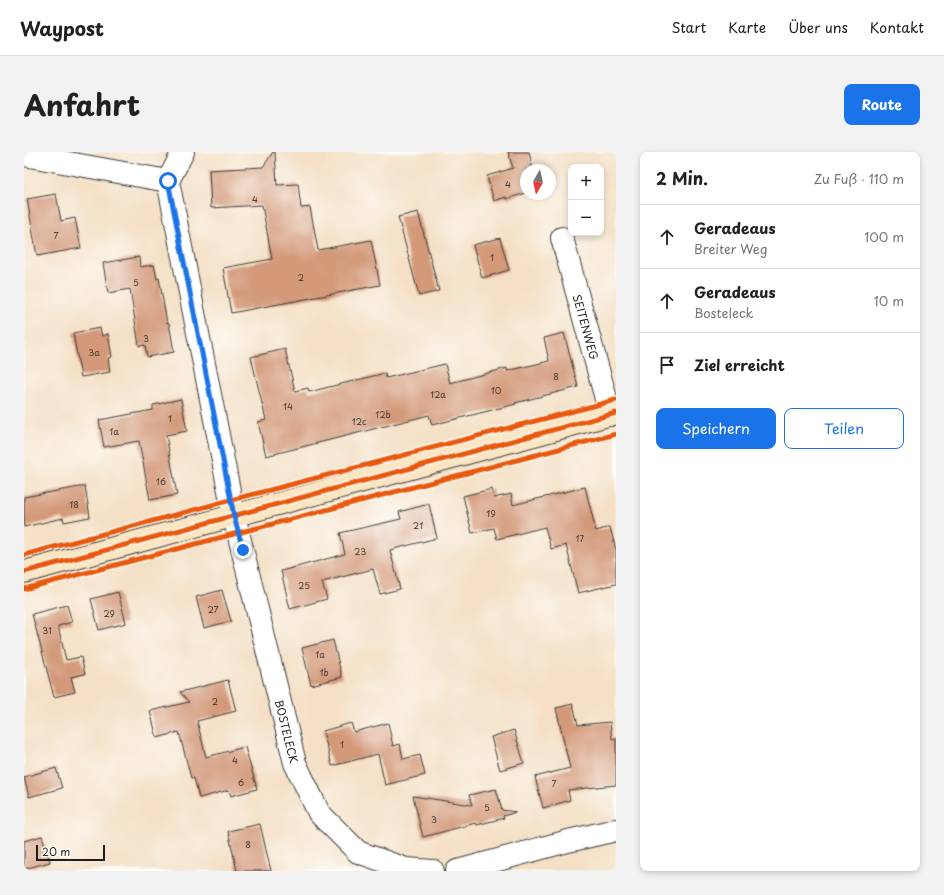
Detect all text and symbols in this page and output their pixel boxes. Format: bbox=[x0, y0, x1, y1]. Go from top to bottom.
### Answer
text: Waypost bbox=[20, 14, 104, 42]
text: Start bbox=[671, 17, 706, 38]
text: Karte bbox=[728, 17, 766, 38]
text: Über uns bbox=[788, 17, 848, 38]
text: Kontakt bbox=[870, 17, 924, 38]
text: Anfahrt bbox=[24, 83, 140, 126]
button: Route bbox=[844, 84, 920, 125]
north arrow bbox=[520, 164, 556, 200]
map controls bbox=[568, 164, 604, 236]
button: + bbox=[568, 164, 604, 200]
text: 2 Min. bbox=[656, 165, 708, 191]
text: Zu Fuß · 110 m bbox=[814, 169, 904, 188]
route start bbox=[159, 172, 177, 190]
house number: 4 bbox=[505, 177, 511, 191]
house number: 4 bbox=[252, 192, 258, 206]
button: − bbox=[568, 200, 604, 236]
text: Geradeaus bbox=[694, 216, 776, 239]
icon: ahead bbox=[656, 226, 678, 248]
text: 100 m bbox=[864, 227, 904, 246]
house number: 7 bbox=[53, 228, 59, 242]
text: Breiter Weg bbox=[694, 239, 767, 258]
house number: 1 bbox=[490, 250, 494, 264]
house number: 2 bbox=[298, 270, 304, 284]
house number: 5 bbox=[133, 275, 139, 289]
text: Geradeaus bbox=[694, 280, 776, 303]
icon: ahead bbox=[656, 290, 678, 312]
text: 10 m bbox=[874, 291, 904, 310]
street label: SEITENWEG bbox=[569, 292, 603, 361]
text: Bosteleck bbox=[694, 303, 753, 322]
house number: 3 bbox=[143, 331, 149, 345]
house number: 3a bbox=[88, 345, 100, 359]
text: Ziel erreicht bbox=[694, 353, 785, 376]
icon: arrive bbox=[656, 354, 678, 376]
house number: 8 bbox=[553, 369, 559, 383]
house number: 10 bbox=[491, 383, 502, 397]
house number: 12a bbox=[430, 387, 446, 401]
house number: 14 bbox=[283, 399, 293, 413]
house number: 12b bbox=[375, 407, 391, 421]
button: Speichern bbox=[656, 408, 776, 449]
button: Teilen bbox=[784, 408, 904, 449]
house number: 1 bbox=[168, 411, 172, 425]
house number: 12c bbox=[352, 414, 366, 428]
house number: 1a bbox=[109, 424, 119, 438]
house number: 16 bbox=[156, 474, 166, 488]
house number: 18 bbox=[69, 497, 79, 511]
house number: 19 bbox=[486, 506, 496, 520]
house number: 21 bbox=[413, 518, 423, 532]
house number: 17 bbox=[576, 531, 585, 545]
route end bbox=[234, 541, 252, 559]
house number: 23 bbox=[354, 544, 366, 558]
house number: 25 bbox=[298, 578, 310, 592]
house number: 27 bbox=[207, 602, 219, 616]
house number: 29 bbox=[103, 606, 115, 620]
house number: 31 bbox=[42, 623, 52, 637]
house number: 1a bbox=[315, 647, 325, 661]
house number: 1b bbox=[319, 665, 329, 679]
house number: 2 bbox=[212, 694, 218, 708]
street label: BOSTELECK bbox=[271, 698, 303, 765]
house number: 1 bbox=[340, 737, 344, 751]
house number: 4 bbox=[232, 753, 238, 767]
house number: 6 bbox=[238, 775, 244, 789]
house number: 7 bbox=[551, 776, 557, 790]
house number: 5 bbox=[484, 800, 490, 814]
house number: 3 bbox=[431, 812, 437, 826]
house number: 8 bbox=[245, 837, 251, 851]
scale bar bbox=[36, 843, 105, 862]
text: 20 m bbox=[42, 843, 70, 860]

